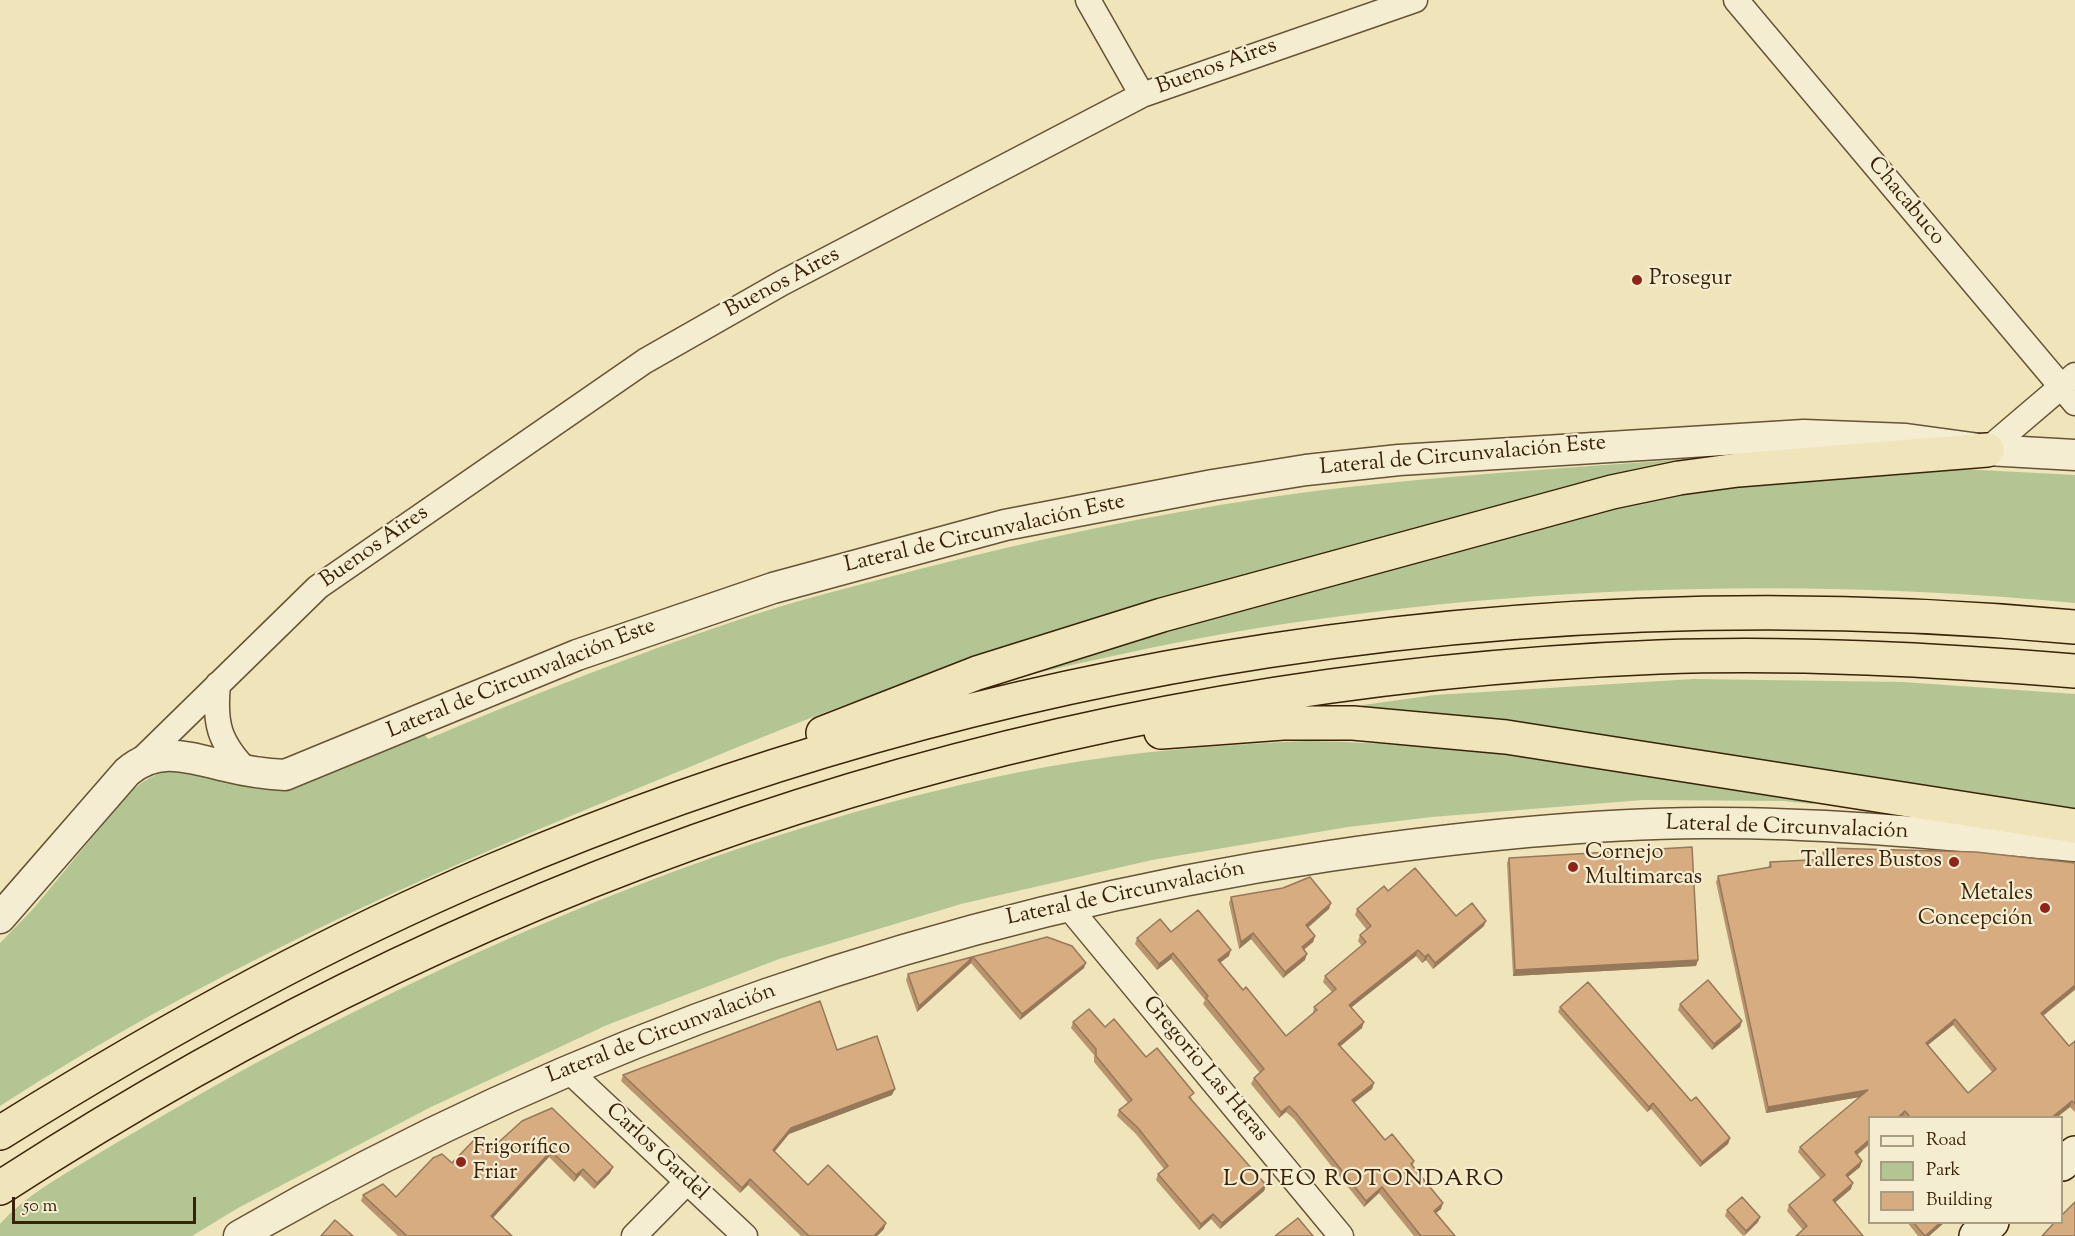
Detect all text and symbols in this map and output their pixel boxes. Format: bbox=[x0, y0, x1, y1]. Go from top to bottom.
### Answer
street label: Buenos Aires bbox=[1153, 34, 1281, 102]
street label: Chacabuco bbox=[1860, 153, 1950, 251]
street label: Buenos Aires bbox=[721, 243, 845, 325]
place label: Prosegur bbox=[1649, 267, 1732, 293]
marker: Prosegur bbox=[1630, 273, 1644, 287]
street label: Lateral de Circunvalación Este bbox=[1319, 431, 1607, 483]
street label: Lateral de Circunvalación Este bbox=[842, 490, 1128, 580]
street label: Buenos Aires bbox=[316, 501, 434, 595]
street label: Lateral de Circunvalación Este bbox=[384, 614, 660, 746]
street label: Lateral de Circunvalación bbox=[1665, 812, 1909, 846]
place label: Cornejo Multimarcas bbox=[1585, 841, 1702, 892]
place label: Talleres Bustos bbox=[1801, 849, 1942, 875]
marker: Talleres Bustos bbox=[1947, 855, 1961, 869]
street label: Lateral de Circunvalación bbox=[1004, 857, 1248, 933]
marker: Cornejo Multimarcas bbox=[1566, 860, 1580, 874]
place label: Metales Concepción bbox=[1918, 882, 2033, 933]
marker: Metales Concepción bbox=[2038, 901, 2052, 915]
street label: Lateral de Circunvalación bbox=[544, 979, 780, 1091]
street label: Gregorio Las Heras bbox=[1135, 992, 1273, 1148]
street label: Carlos Gardel bbox=[599, 1099, 713, 1207]
legend bbox=[1868, 1116, 2063, 1224]
text: Road bbox=[1926, 1128, 1966, 1154]
place label: Frigorífico Friar bbox=[473, 1136, 570, 1188]
marker: Frigorífico Friar bbox=[454, 1155, 468, 1169]
text: Park bbox=[1926, 1158, 1960, 1184]
district label: LOTEO ROTONDARO bbox=[1223, 1167, 1505, 1195]
scale bar bbox=[15, 1185, 200, 1223]
text: Building bbox=[1926, 1188, 1992, 1214]
text: 50 m bbox=[23, 1194, 57, 1220]

